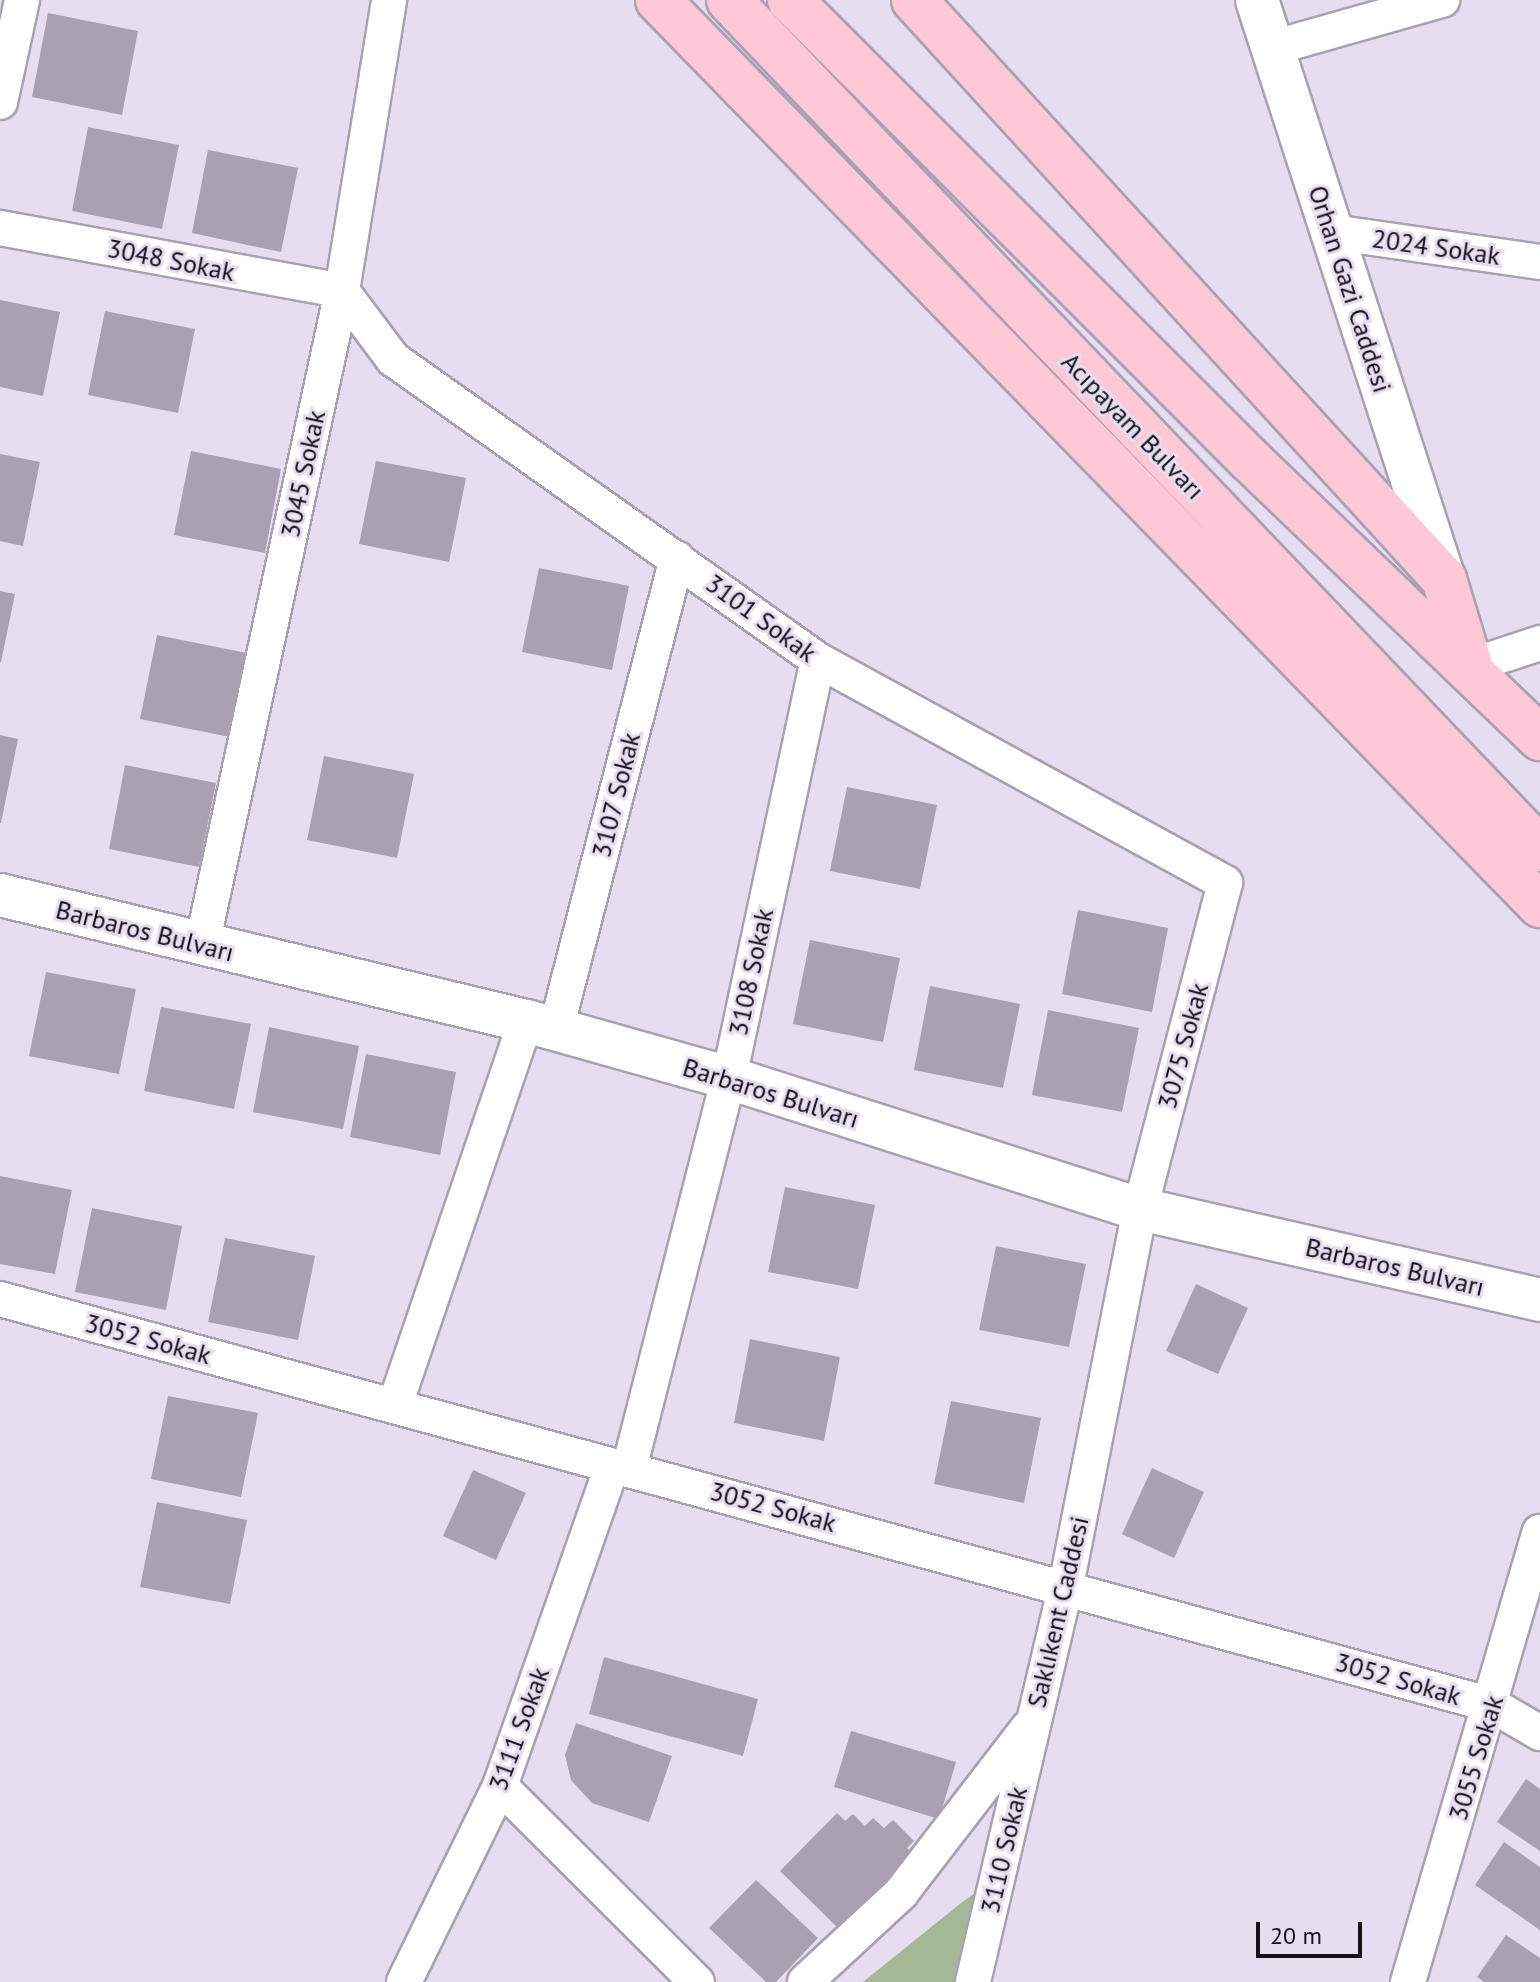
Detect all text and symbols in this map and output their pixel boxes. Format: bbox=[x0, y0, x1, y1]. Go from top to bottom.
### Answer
street label: Orhan Gazi Caddesi bbox=[1302, 182, 1398, 396]
street label: 2024 Sokak bbox=[1370, 223, 1502, 271]
street label: 3048 Sokak bbox=[105, 232, 237, 288]
street label: Acıpayam Bulvarı bbox=[1055, 346, 1211, 506]
street label: 3045 Sokak bbox=[274, 408, 332, 540]
street label: 3101 Sokak bbox=[700, 567, 822, 669]
street label: 3107 Sokak bbox=[585, 729, 647, 861]
street label: Barbaros Bulvarı bbox=[53, 894, 237, 968]
street label: 3108 Sokak bbox=[722, 906, 780, 1038]
street label: 3075 Sokak bbox=[1151, 980, 1215, 1112]
street label: Barbaros Bulvarı bbox=[679, 1051, 863, 1135]
street label: Barbaros Bulvarı bbox=[1303, 1231, 1487, 1303]
street label: 3052 Sokak bbox=[82, 1307, 214, 1371]
street label: 3052 Sokak bbox=[707, 1475, 839, 1539]
street label: Saklıkent Caddesi bbox=[1021, 1513, 1095, 1711]
street label: 3052 Sokak bbox=[1332, 1646, 1464, 1712]
street label: 3111 Sokak bbox=[482, 1663, 556, 1795]
street label: 3055 Sokak bbox=[1442, 1692, 1510, 1824]
street label: 3110 Sokak bbox=[974, 1784, 1034, 1916]
scale bar bbox=[1260, 1906, 1366, 1956]
text: 20 m bbox=[1270, 1920, 1322, 1951]

